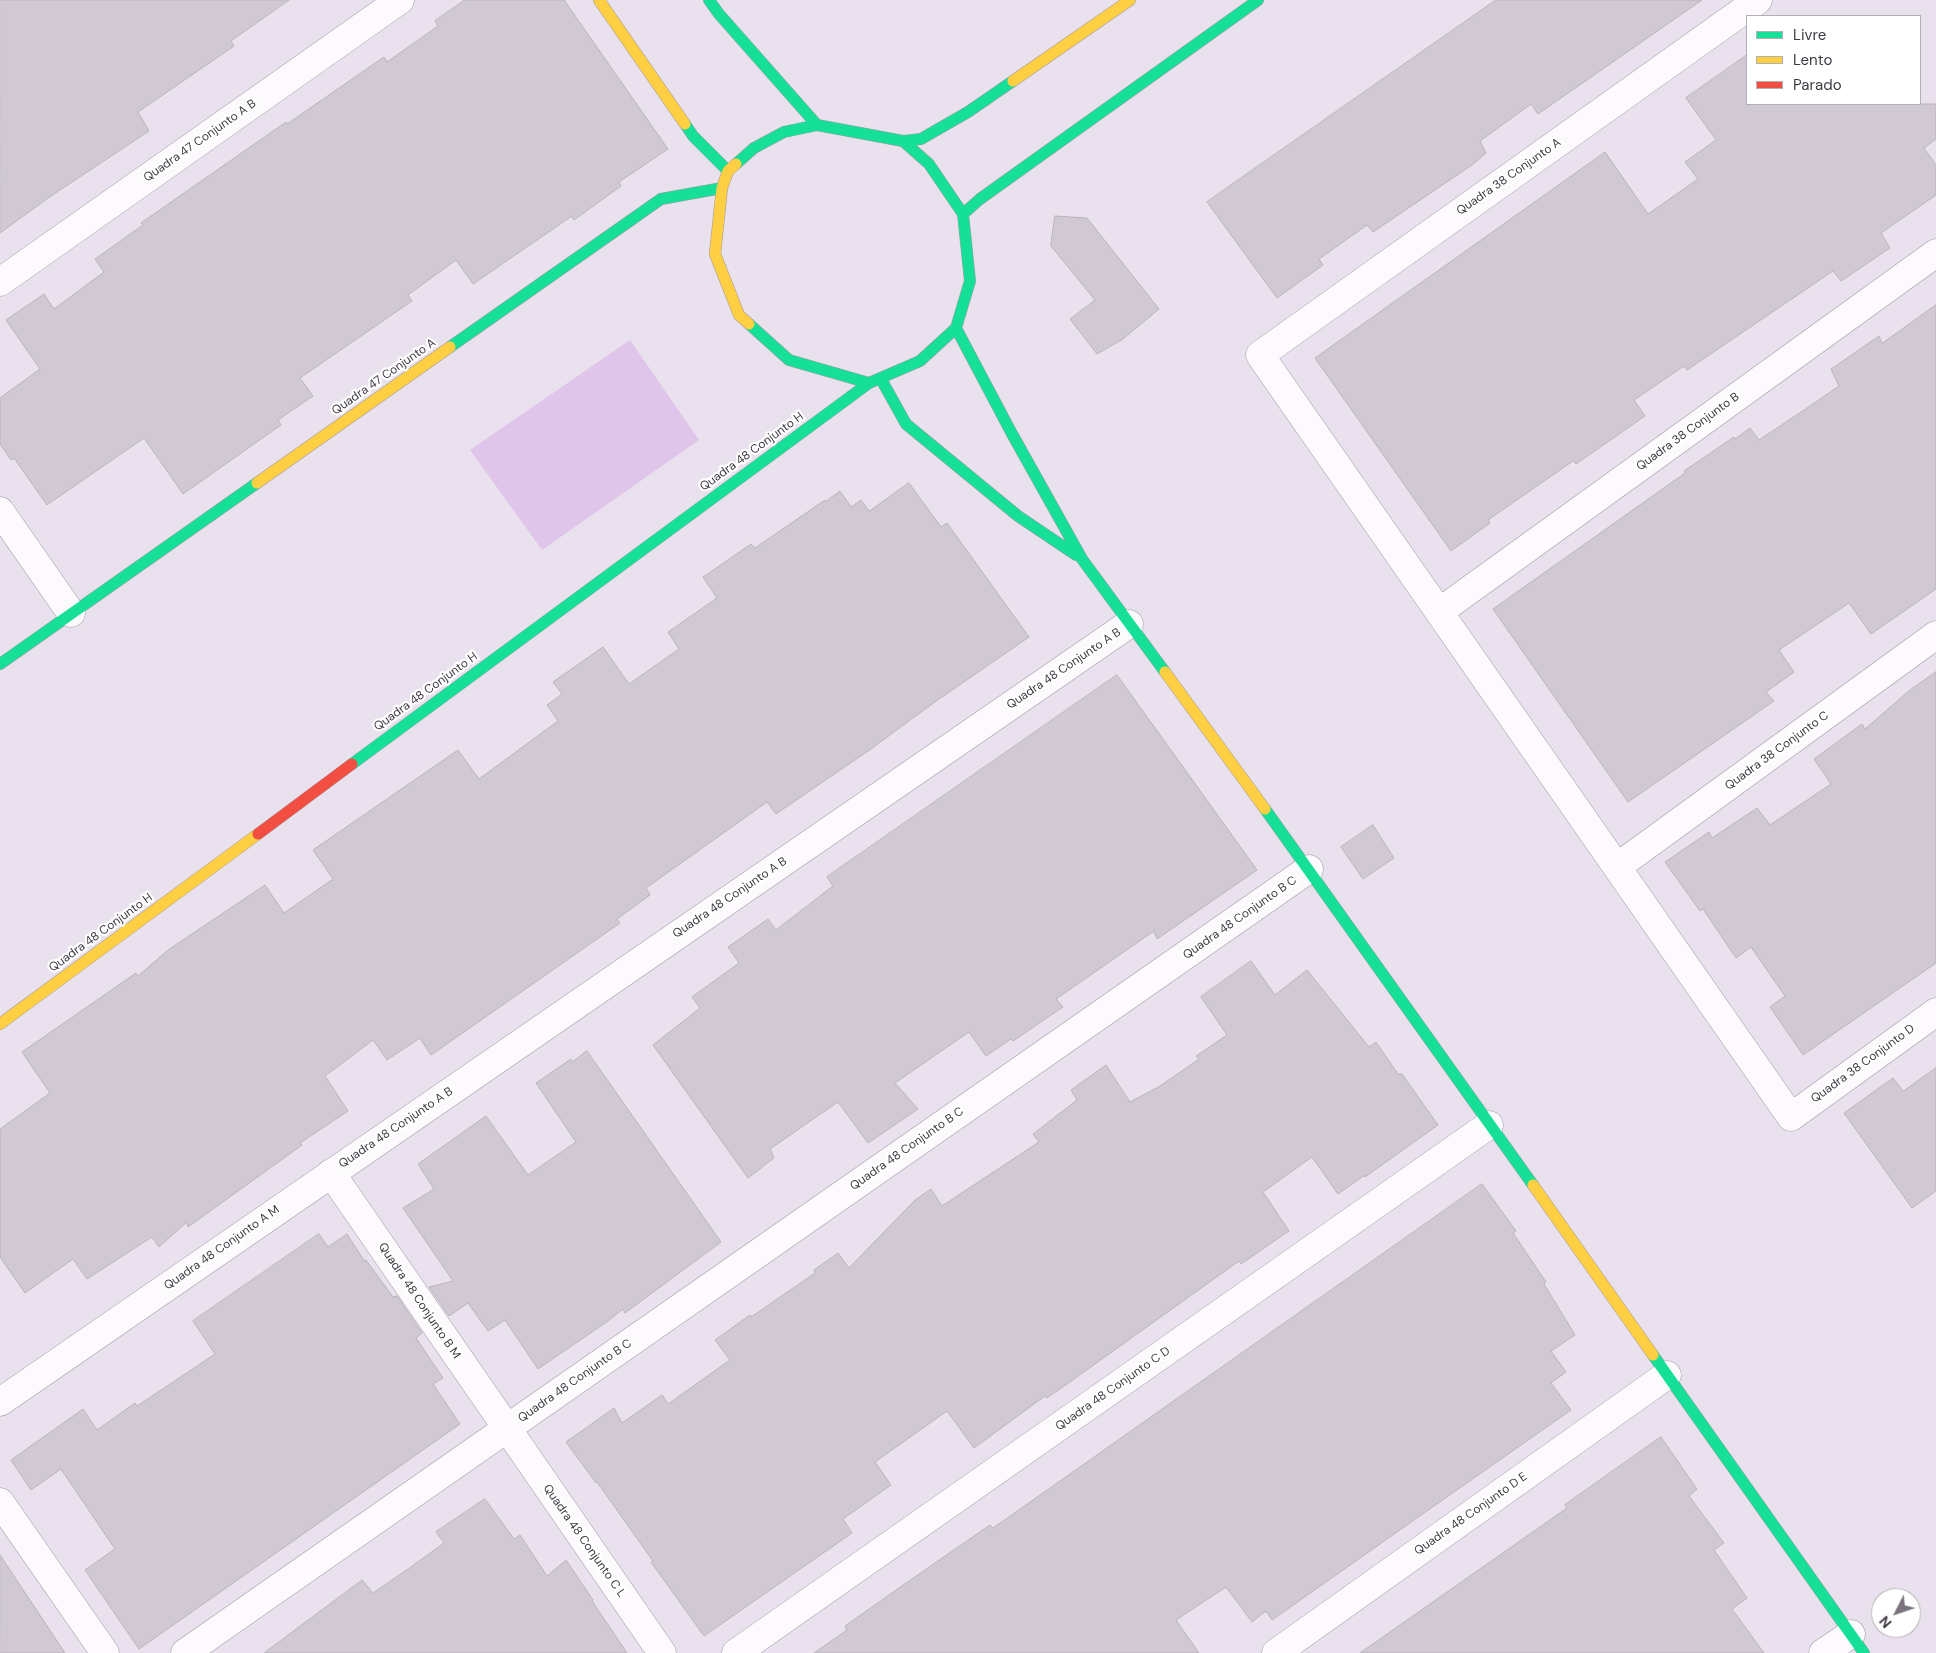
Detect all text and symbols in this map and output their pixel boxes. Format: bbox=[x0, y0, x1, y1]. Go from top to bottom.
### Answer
legend bbox=[1746, 15, 1921, 105]
text: Livre bbox=[1793, 25, 1826, 45]
text: Lento bbox=[1793, 50, 1832, 70]
text: Parado bbox=[1793, 75, 1842, 95]
street label: Quadra 47 Conjunto A B bbox=[141, 97, 259, 185]
street label: Quadra 38 Conjunto A bbox=[1454, 136, 1564, 218]
street label: Quadra 47 Conjunto A bbox=[329, 336, 439, 418]
street label: Quadra 38 Conjunto B bbox=[1634, 390, 1742, 474]
street label: Quadra 48 Conjunto H bbox=[697, 410, 807, 494]
street label: Quadra 48 Conjunto A B bbox=[1004, 625, 1124, 713]
street label: Quadra 48 Conjunto H bbox=[371, 650, 481, 734]
street label: Quadra 38 Conjunto C bbox=[1722, 709, 1832, 793]
street label: Quadra 48 Conjunto A B bbox=[670, 854, 790, 942]
street label: Quadra 48 Conjunto B C bbox=[1180, 873, 1300, 963]
street label: Quadra 48 Conjunto H bbox=[46, 891, 156, 975]
street label: Quadra 38 Conjunto D bbox=[1808, 1022, 1918, 1106]
street label: Quadra 48 Conjunto A B bbox=[336, 1084, 456, 1172]
street label: Quadra 48 Conjunto B C bbox=[847, 1104, 967, 1194]
street label: Quadra 48 Conjunto A M bbox=[162, 1203, 282, 1293]
street label: Quadra 48 Conjunto B M bbox=[375, 1240, 463, 1362]
street label: Quadra 48 Conjunto B C bbox=[515, 1336, 635, 1426]
street label: Quadra 48 Conjunto C D bbox=[1053, 1344, 1173, 1434]
street label: Quadra 48 Conjunto D E bbox=[1412, 1470, 1530, 1558]
street label: Quadra 48 Conjunto C L bbox=[540, 1482, 628, 1600]
north arrow bbox=[1871, 1588, 1921, 1638]
text: N bbox=[1875, 1612, 1896, 1632]

